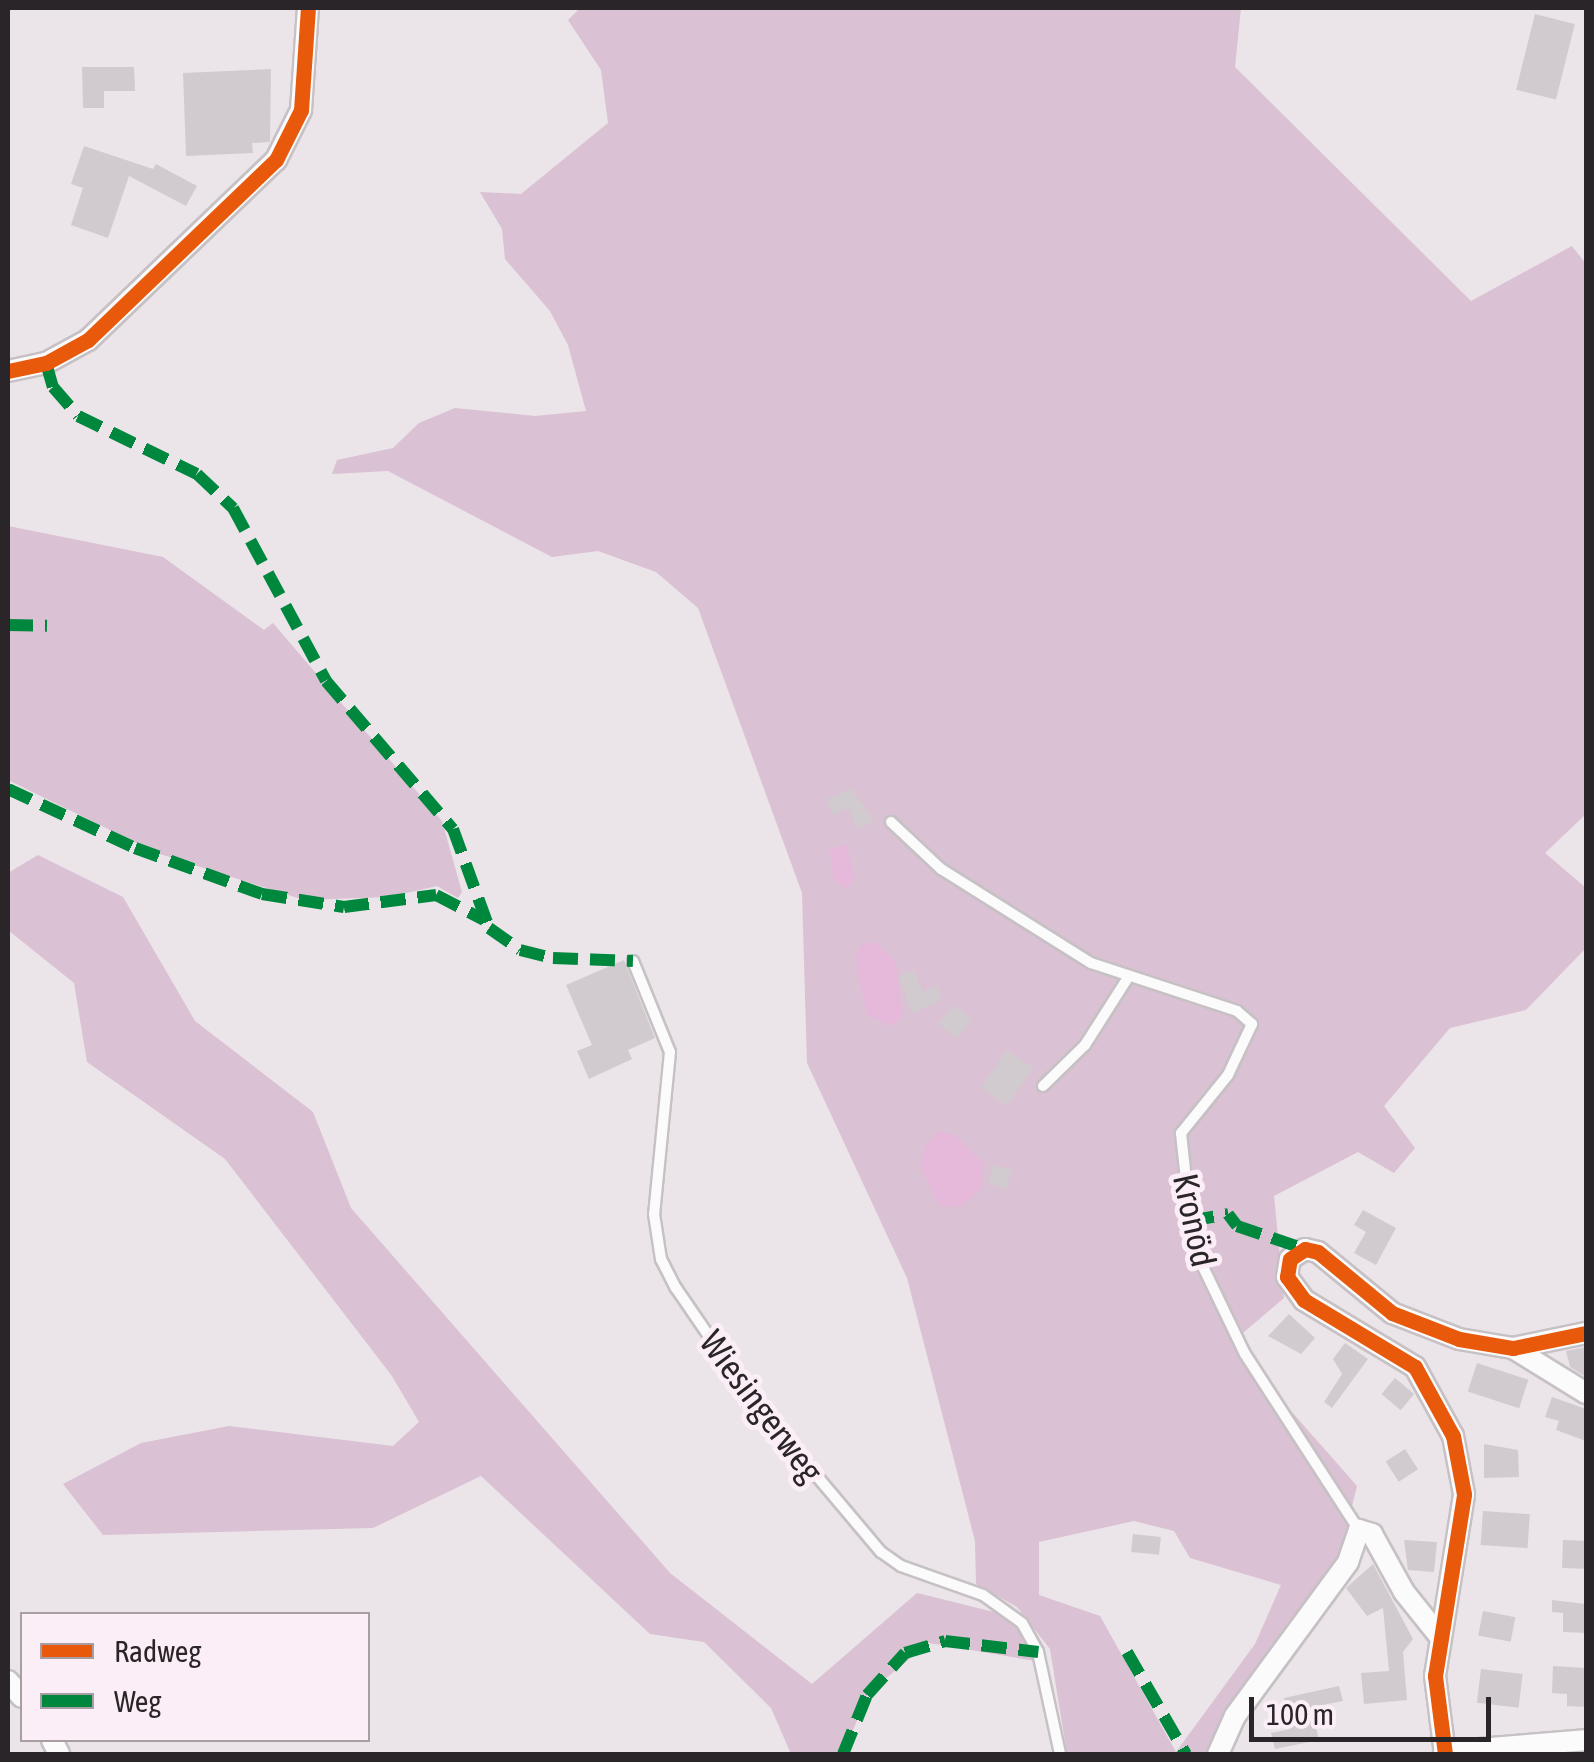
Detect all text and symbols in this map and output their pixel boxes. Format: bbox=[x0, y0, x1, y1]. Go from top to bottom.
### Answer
street label: Kronöd bbox=[1165, 1170, 1225, 1270]
street label: Wiesingerweg bbox=[691, 1322, 833, 1490]
legend bbox=[20, 1612, 370, 1742]
text: Radweg bbox=[114, 1634, 201, 1668]
scale bar bbox=[1254, 1677, 1496, 1739]
text: Weg bbox=[114, 1684, 161, 1718]
text: 100 m bbox=[1266, 1697, 1334, 1731]

